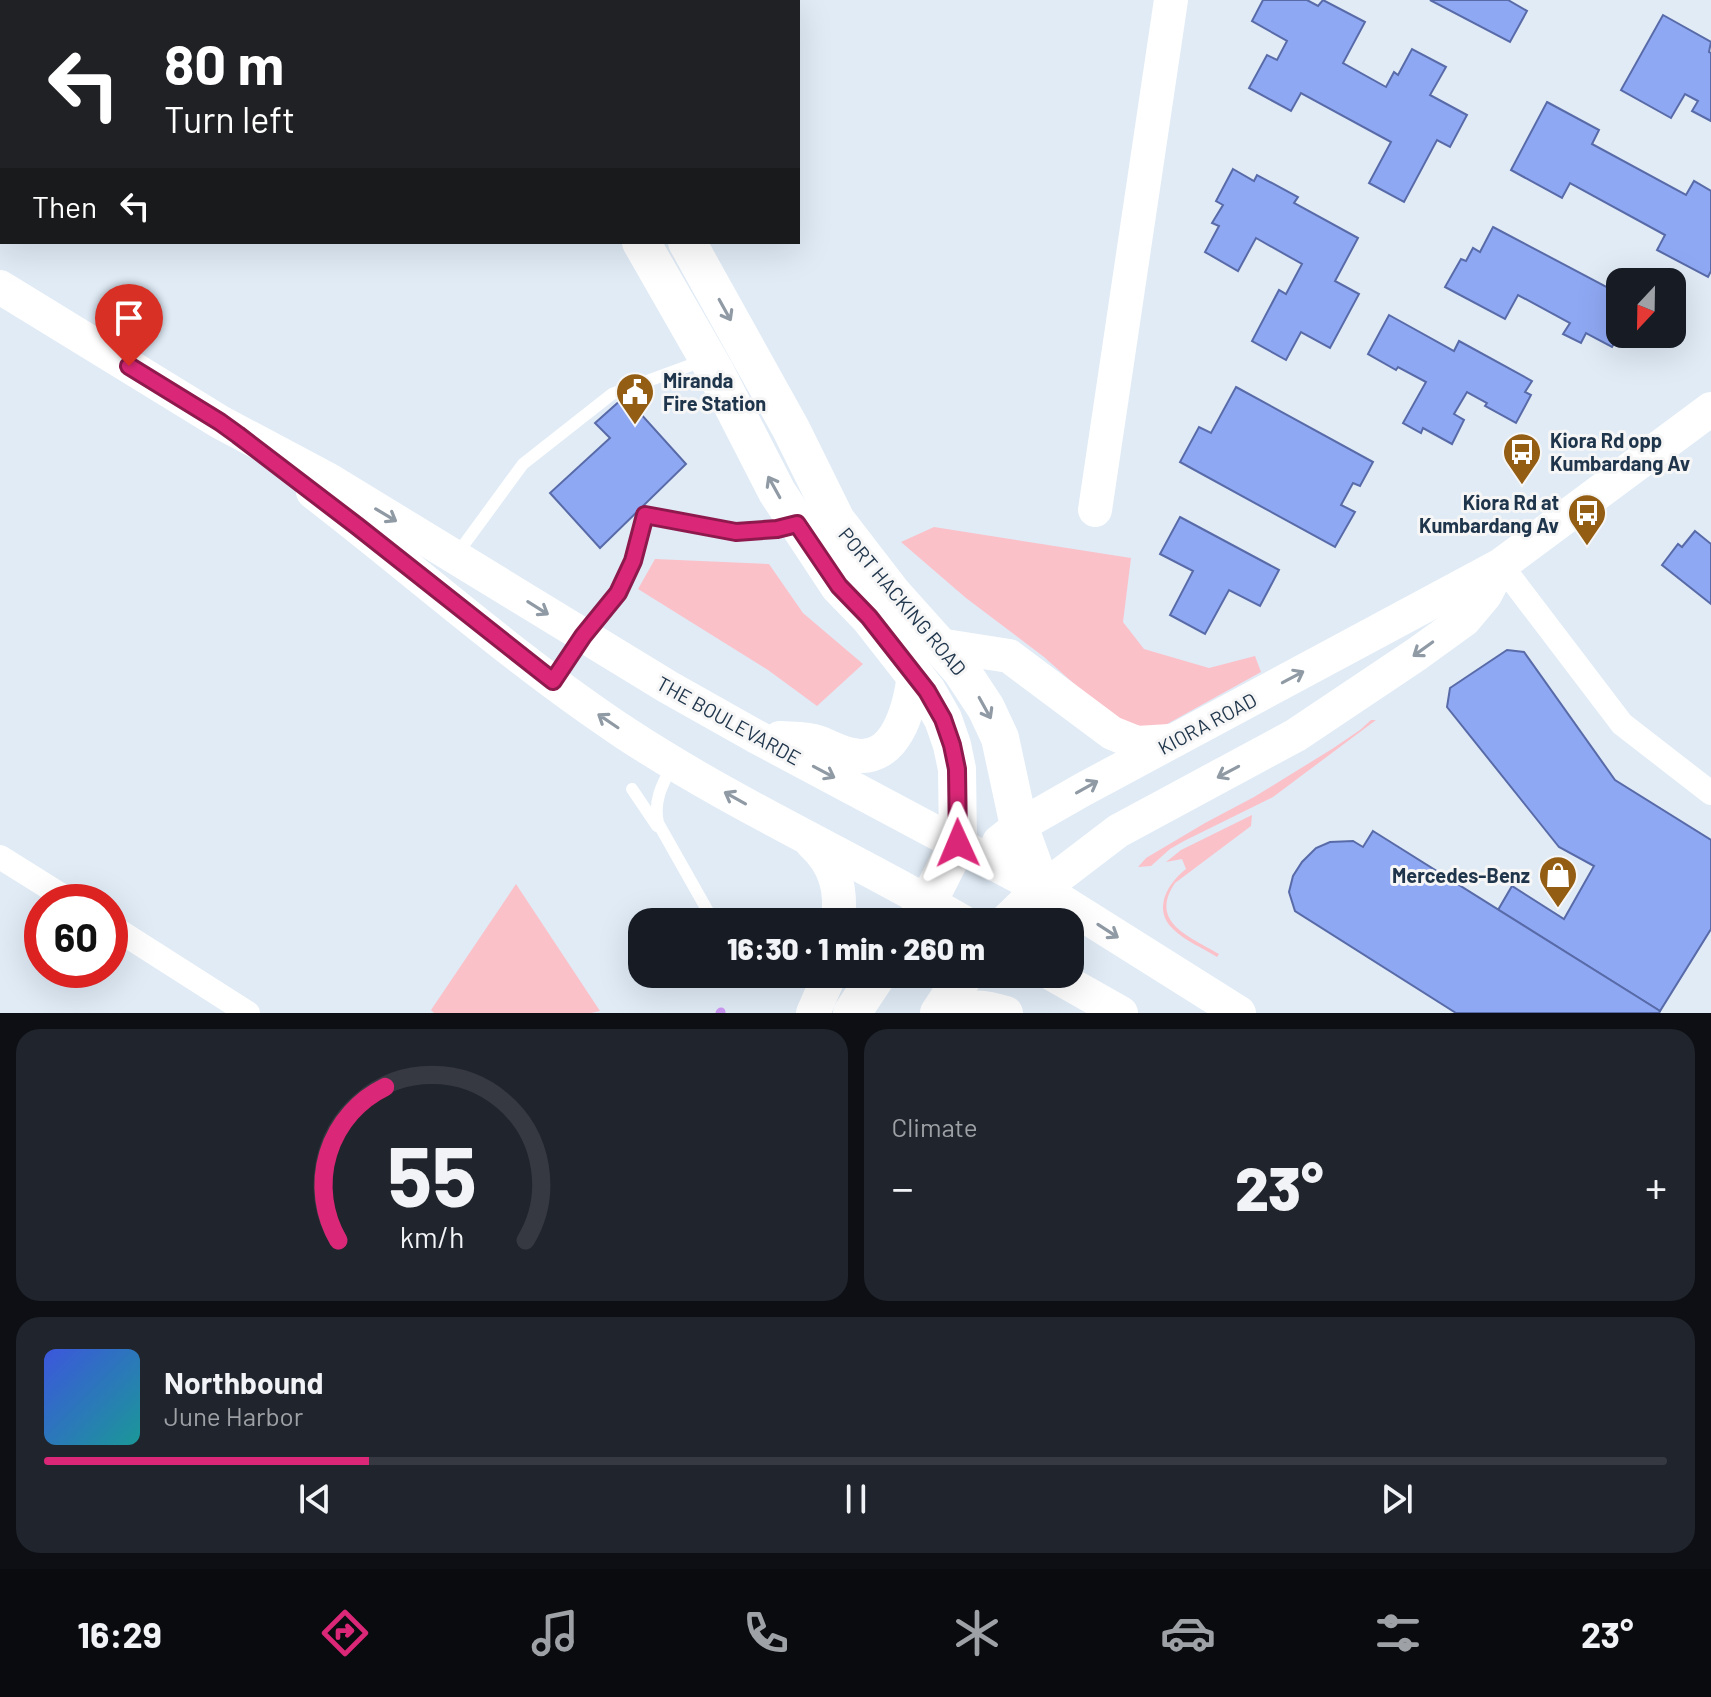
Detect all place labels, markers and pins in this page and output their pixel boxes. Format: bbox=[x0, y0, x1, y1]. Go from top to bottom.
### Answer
pin bbox=[95, 284, 163, 366]
place label: Miranda Fire Station bbox=[663, 368, 766, 415]
public building icon: Miranda Fire Station bbox=[614, 371, 656, 426]
place label: Kiora Rd opp Kumbardang Av bbox=[1550, 428, 1690, 475]
bus stop icon: Kiora Rd opp Kumbardang Av bbox=[1501, 431, 1543, 486]
place label: Kiora Rd at Kumbardang Av bbox=[1419, 490, 1559, 537]
bus stop icon: Kiora Rd at Kumbardang Av bbox=[1566, 492, 1608, 547]
shop icon: Mercedes-Benz bbox=[1537, 854, 1579, 909]
place label: Mercedes-Benz bbox=[1392, 863, 1530, 887]

